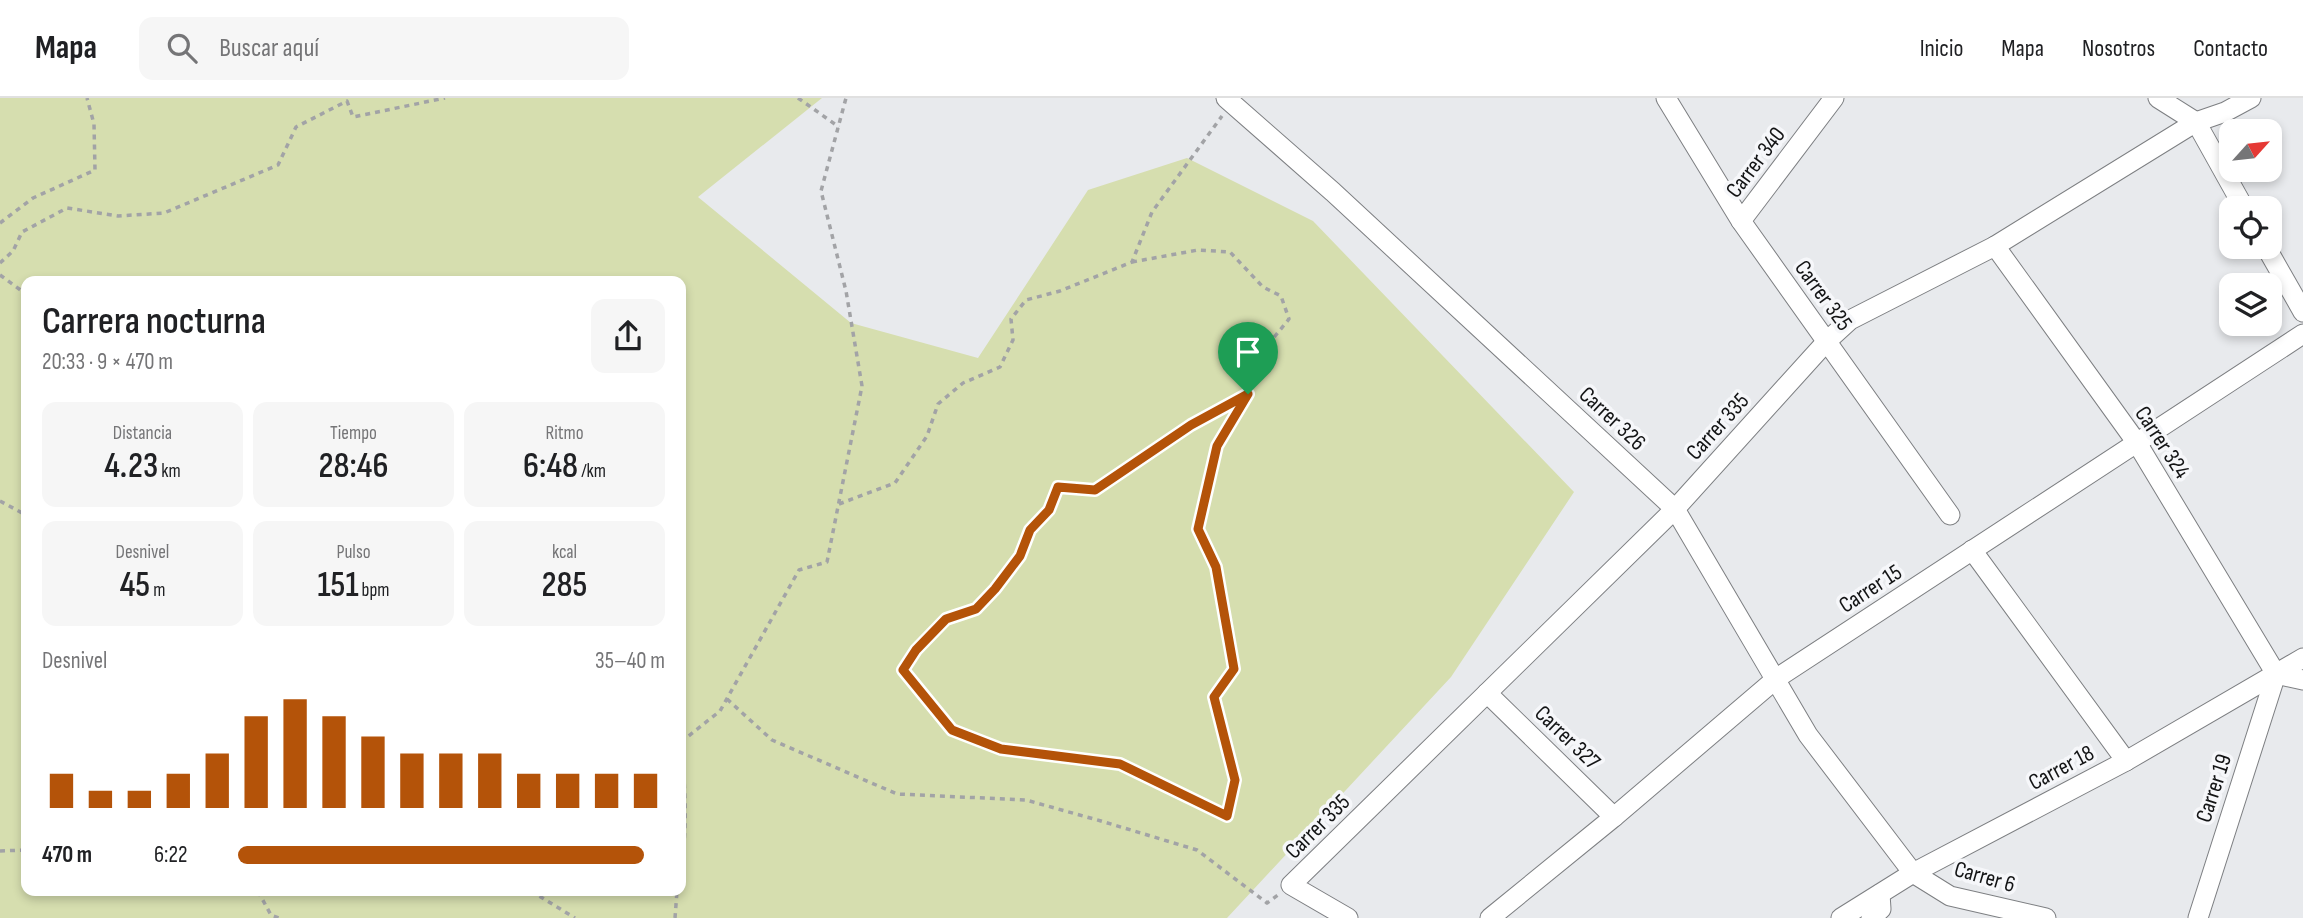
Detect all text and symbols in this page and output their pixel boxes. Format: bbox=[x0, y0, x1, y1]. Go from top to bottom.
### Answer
search box bbox=[139, 17, 629, 80]
text: Mapa bbox=[35, 28, 97, 68]
icon: search bbox=[163, 29, 201, 67]
text: Buscar aquí bbox=[219, 33, 319, 64]
text: Inicio bbox=[1920, 34, 1963, 63]
text: Mapa bbox=[2001, 34, 2044, 63]
text: Nosotros bbox=[2082, 34, 2155, 63]
text: Contacto bbox=[2193, 34, 2268, 63]
north arrow bbox=[2219, 119, 2282, 182]
map controls bbox=[2219, 119, 2282, 336]
street label: Carrer 340 bbox=[1720, 122, 1792, 204]
button: locate bbox=[2219, 196, 2282, 259]
street label: Carrer 325 bbox=[1788, 255, 1858, 336]
button: layers bbox=[2219, 273, 2282, 336]
text: Carrera nocturna bbox=[42, 299, 266, 344]
button: share bbox=[591, 299, 665, 373]
pin bbox=[1218, 322, 1278, 394]
icon: arrive bbox=[1229, 333, 1267, 371]
text: 20:33 · 9 × 470 m bbox=[42, 348, 173, 376]
street label: Carrer 326 bbox=[1573, 381, 1652, 457]
street label: Carrer 335 bbox=[1680, 387, 1755, 466]
street label: Carrer 324 bbox=[2128, 401, 2196, 484]
text: Distancia bbox=[113, 422, 172, 445]
text: Tiempo bbox=[330, 422, 377, 445]
text: Ritmo bbox=[545, 422, 584, 445]
text: 4.23 bbox=[104, 445, 158, 488]
text: 28:46 bbox=[319, 445, 388, 488]
text: 6:48 bbox=[523, 445, 578, 488]
text: km bbox=[158, 460, 181, 483]
text: /km bbox=[578, 460, 606, 483]
text: Desnivel bbox=[116, 541, 169, 564]
text: Pulso bbox=[336, 541, 371, 564]
text: kcal bbox=[552, 541, 577, 564]
street label: Carrer 15 bbox=[1834, 558, 1907, 619]
text: 45 bbox=[120, 564, 150, 607]
text: 151 bbox=[317, 564, 359, 607]
text: 285 bbox=[542, 564, 587, 607]
text: m bbox=[150, 579, 165, 602]
text: bpm bbox=[359, 579, 390, 602]
text: Desnivel bbox=[42, 647, 107, 675]
text: 35–40 m bbox=[595, 647, 665, 675]
street label: Carrer 327 bbox=[1529, 700, 1606, 776]
street label: Carrer 18 bbox=[2024, 739, 2099, 797]
street label: Carrer 19 bbox=[2190, 751, 2238, 826]
street label: Carrer 335 bbox=[1279, 788, 1356, 865]
text: 470 m bbox=[42, 841, 92, 869]
text: 6:22 bbox=[154, 841, 187, 869]
street label: Carrer 6 bbox=[1951, 855, 2018, 899]

